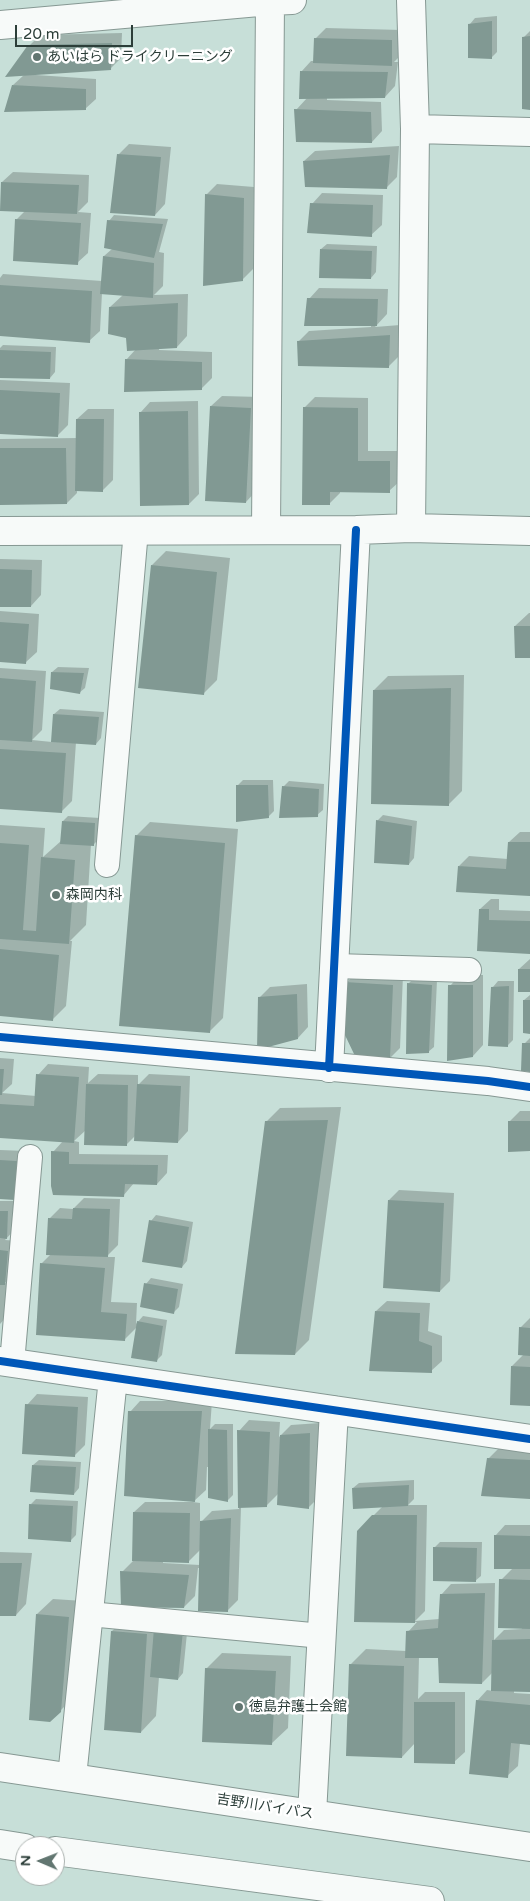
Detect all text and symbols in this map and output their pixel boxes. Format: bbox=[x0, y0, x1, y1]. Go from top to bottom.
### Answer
scale bar bbox=[18, 15, 135, 47]
text: 20 m bbox=[23, 25, 60, 43]
place label: あいはら ドライクリーニング bbox=[47, 49, 233, 65]
marker: あいはら ドライクリーニング bbox=[31, 51, 43, 63]
place label: 森岡内科 bbox=[66, 887, 122, 903]
marker: 森岡内科 bbox=[50, 889, 62, 901]
place label: 徳島弁護士会館 bbox=[249, 1699, 347, 1715]
marker: 徳島弁護士会館 bbox=[233, 1701, 245, 1713]
street label: 吉野川バイパス bbox=[215, 1791, 315, 1823]
north arrow bbox=[15, 1836, 65, 1886]
text: N bbox=[17, 1855, 34, 1867]

